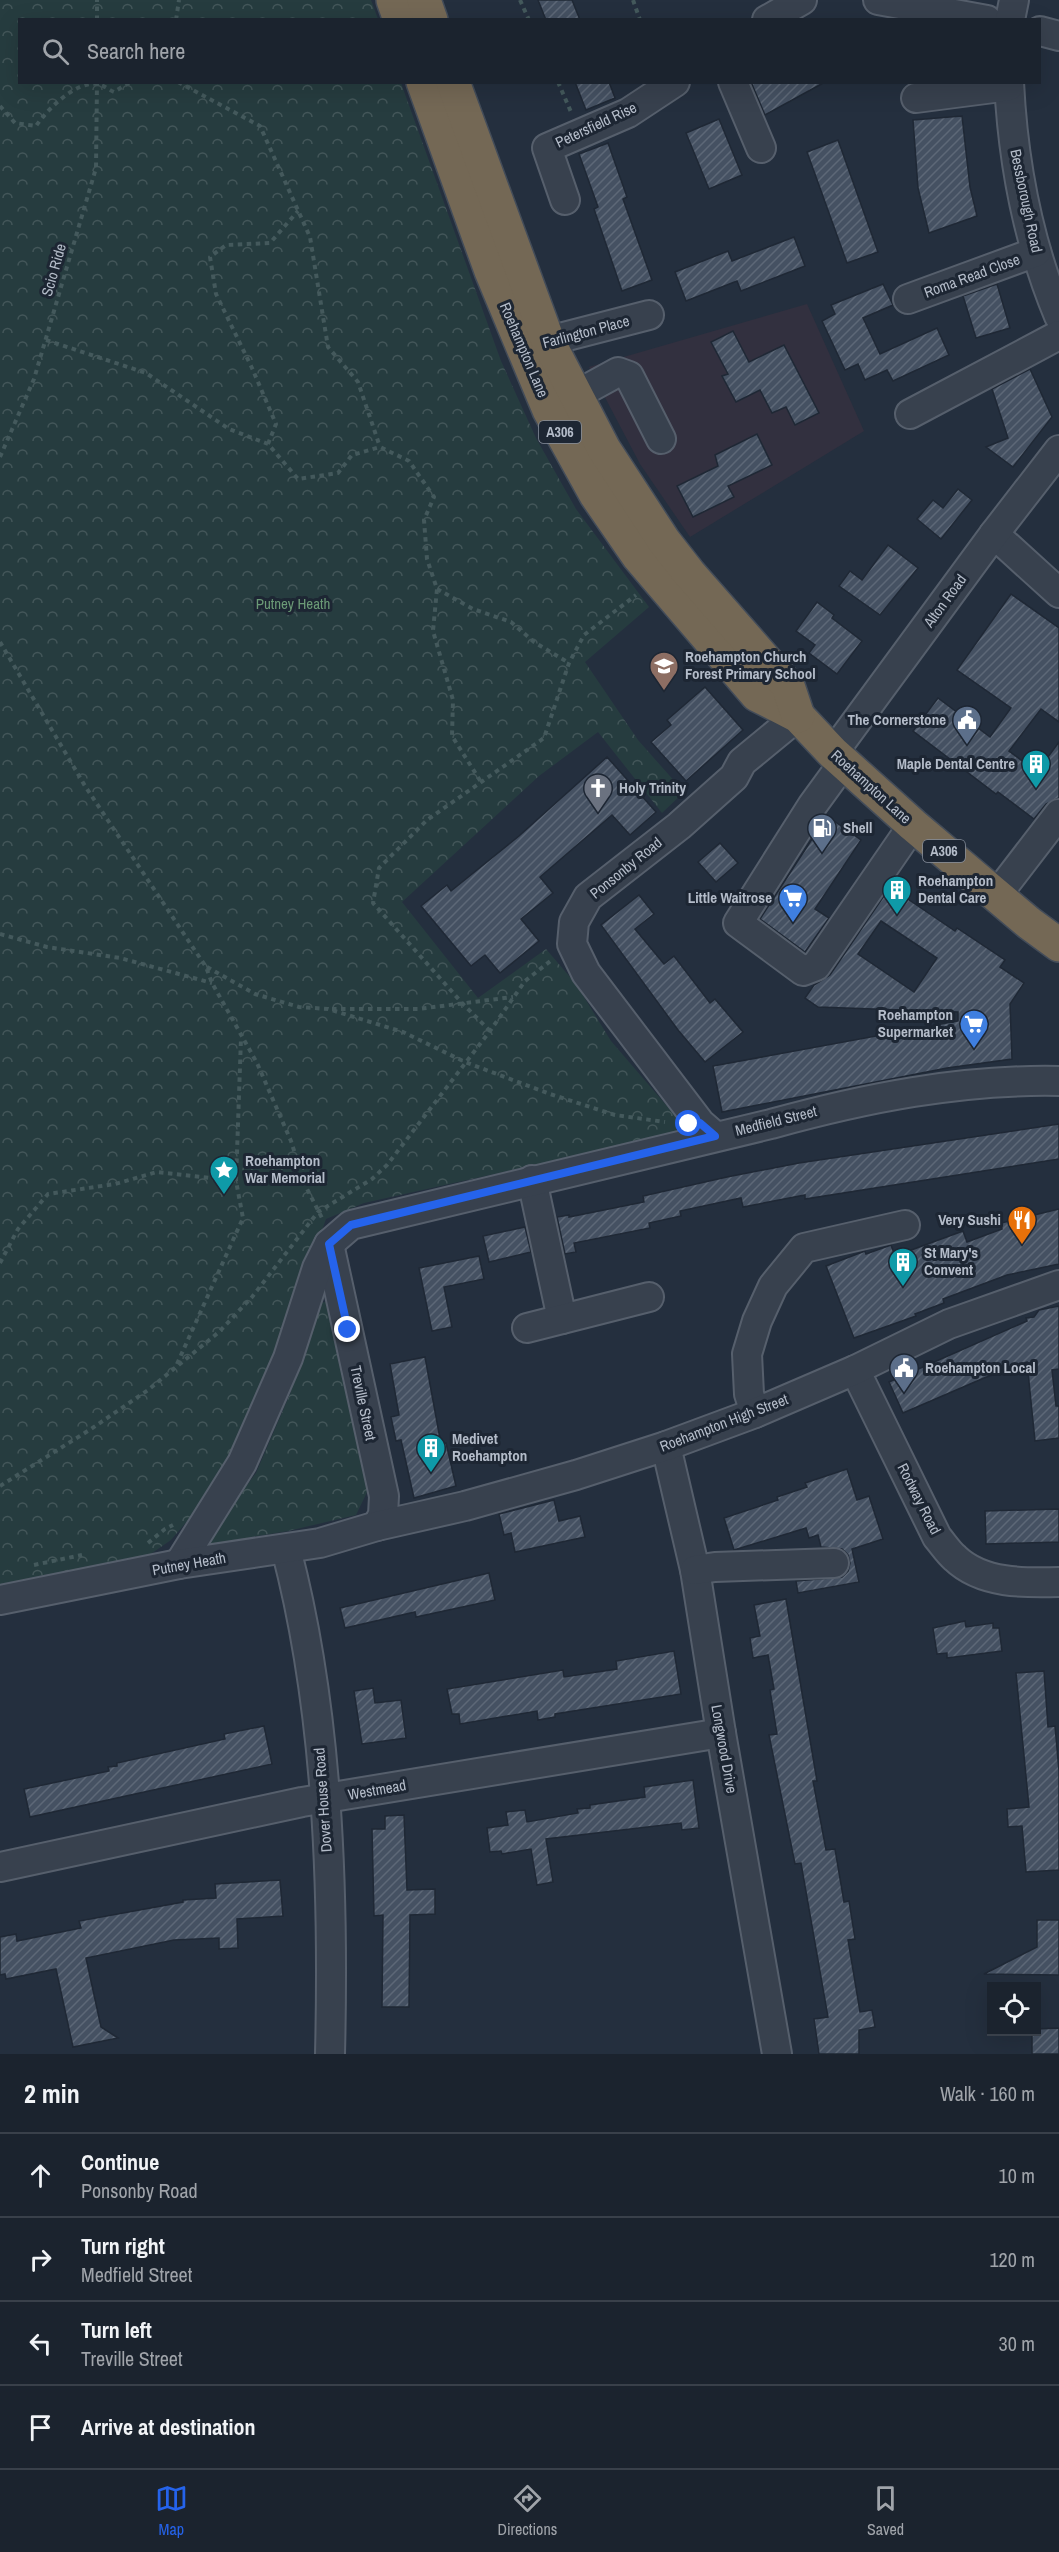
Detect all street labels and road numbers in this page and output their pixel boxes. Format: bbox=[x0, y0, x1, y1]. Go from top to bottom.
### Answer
street label: Petersfield Rise bbox=[552, 96, 640, 153]
street label: Bessborough Road bbox=[1005, 147, 1048, 255]
street label: Scio Ride bbox=[36, 241, 71, 299]
street label: Roma Read Close bbox=[921, 248, 1023, 303]
street label: Roehampton Lane bbox=[495, 299, 554, 401]
street label: Farlington Place bbox=[540, 310, 632, 353]
road number: A306 bbox=[539, 421, 581, 443]
street label: Alton Road bbox=[918, 570, 971, 632]
street label: Roehampton Lane bbox=[827, 745, 916, 828]
street label: Ponsonby Road bbox=[585, 832, 666, 903]
road number: A306 bbox=[923, 840, 965, 862]
street label: Medfield Street bbox=[733, 1100, 819, 1141]
street label: Treville Street bbox=[345, 1363, 382, 1443]
street label: Roehampton High Street bbox=[657, 1388, 792, 1457]
street label: Rodway Road bbox=[893, 1460, 946, 1538]
street label: Putney Heath bbox=[150, 1547, 227, 1580]
street label: Longwood Drive bbox=[706, 1703, 743, 1795]
street label: Dover House Road bbox=[308, 1747, 337, 1853]
street label: Westmead bbox=[346, 1774, 408, 1805]

